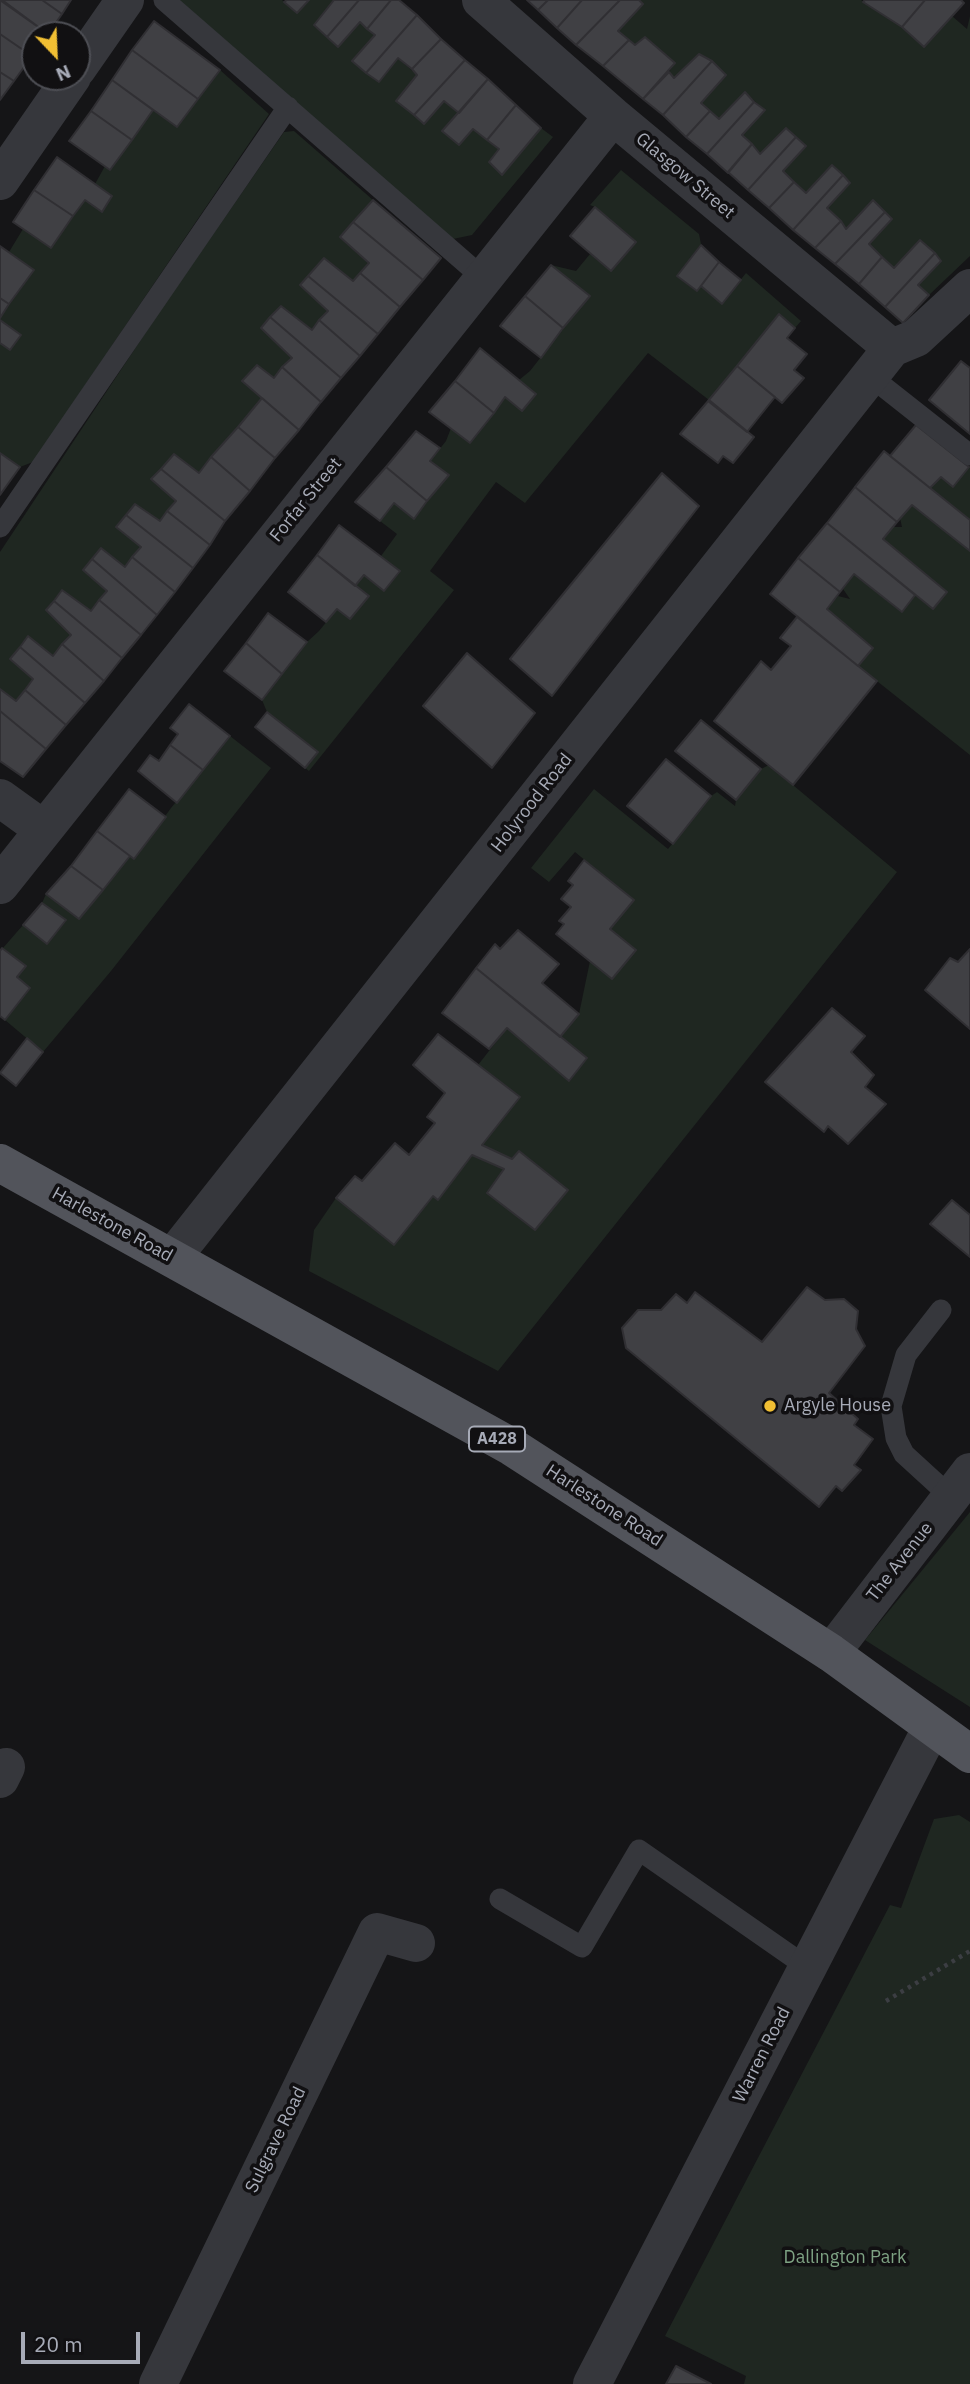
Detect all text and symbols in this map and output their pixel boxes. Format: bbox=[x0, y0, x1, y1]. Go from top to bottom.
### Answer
north arrow bbox=[21, 21, 91, 91]
text: N bbox=[52, 60, 74, 87]
street label: Glasgow Street bbox=[631, 128, 739, 224]
street label: Forfar Street bbox=[265, 454, 347, 546]
street label: Holyrood Road bbox=[487, 749, 577, 857]
street label: Harlestone Road bbox=[48, 1183, 176, 1267]
place label: Argyle House bbox=[784, 1395, 891, 1417]
marker: Argyle House bbox=[762, 1398, 778, 1414]
road number: A428 bbox=[469, 1427, 525, 1452]
street label: Harlestone Road bbox=[542, 1460, 666, 1552]
street label: The Avenue bbox=[862, 1518, 938, 1606]
street label: Warren Road bbox=[729, 2004, 795, 2106]
street label: Sulgrave Road bbox=[241, 2083, 311, 2197]
park label: Dallington Park bbox=[784, 2247, 906, 2269]
scale bar bbox=[24, 2318, 144, 2362]
text: 20 m bbox=[34, 2330, 83, 2358]

